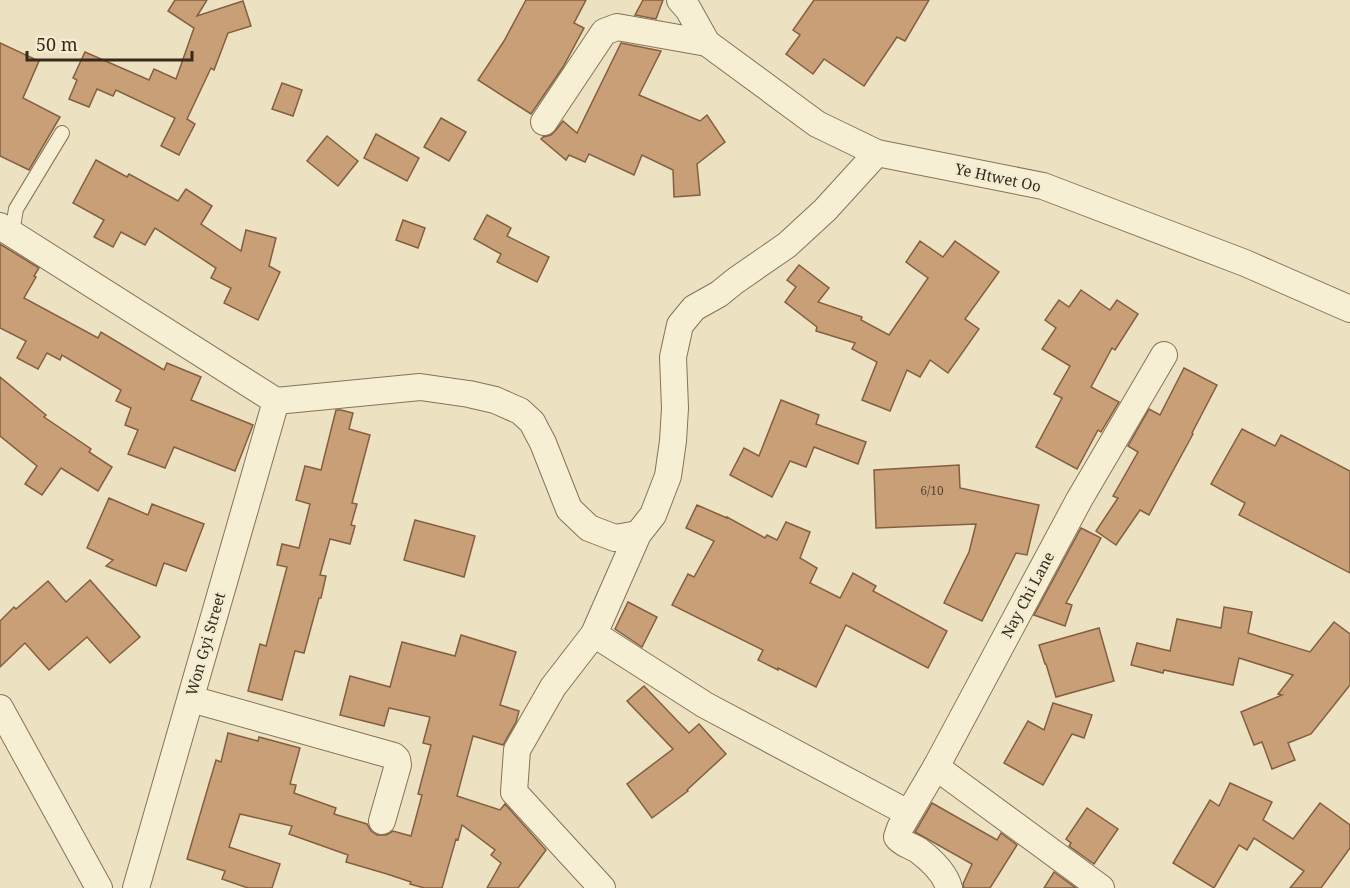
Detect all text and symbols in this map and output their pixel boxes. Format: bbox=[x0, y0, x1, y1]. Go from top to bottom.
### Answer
scale bar bbox=[27, 24, 192, 62]
text: 50 m bbox=[36, 32, 78, 56]
street label: Ye Htwet Oo bbox=[952, 158, 1043, 196]
house number: 6/10 bbox=[920, 482, 944, 499]
street label: Nay Chi Lane bbox=[996, 548, 1058, 641]
street label: Won Gyi Street bbox=[181, 590, 229, 698]

